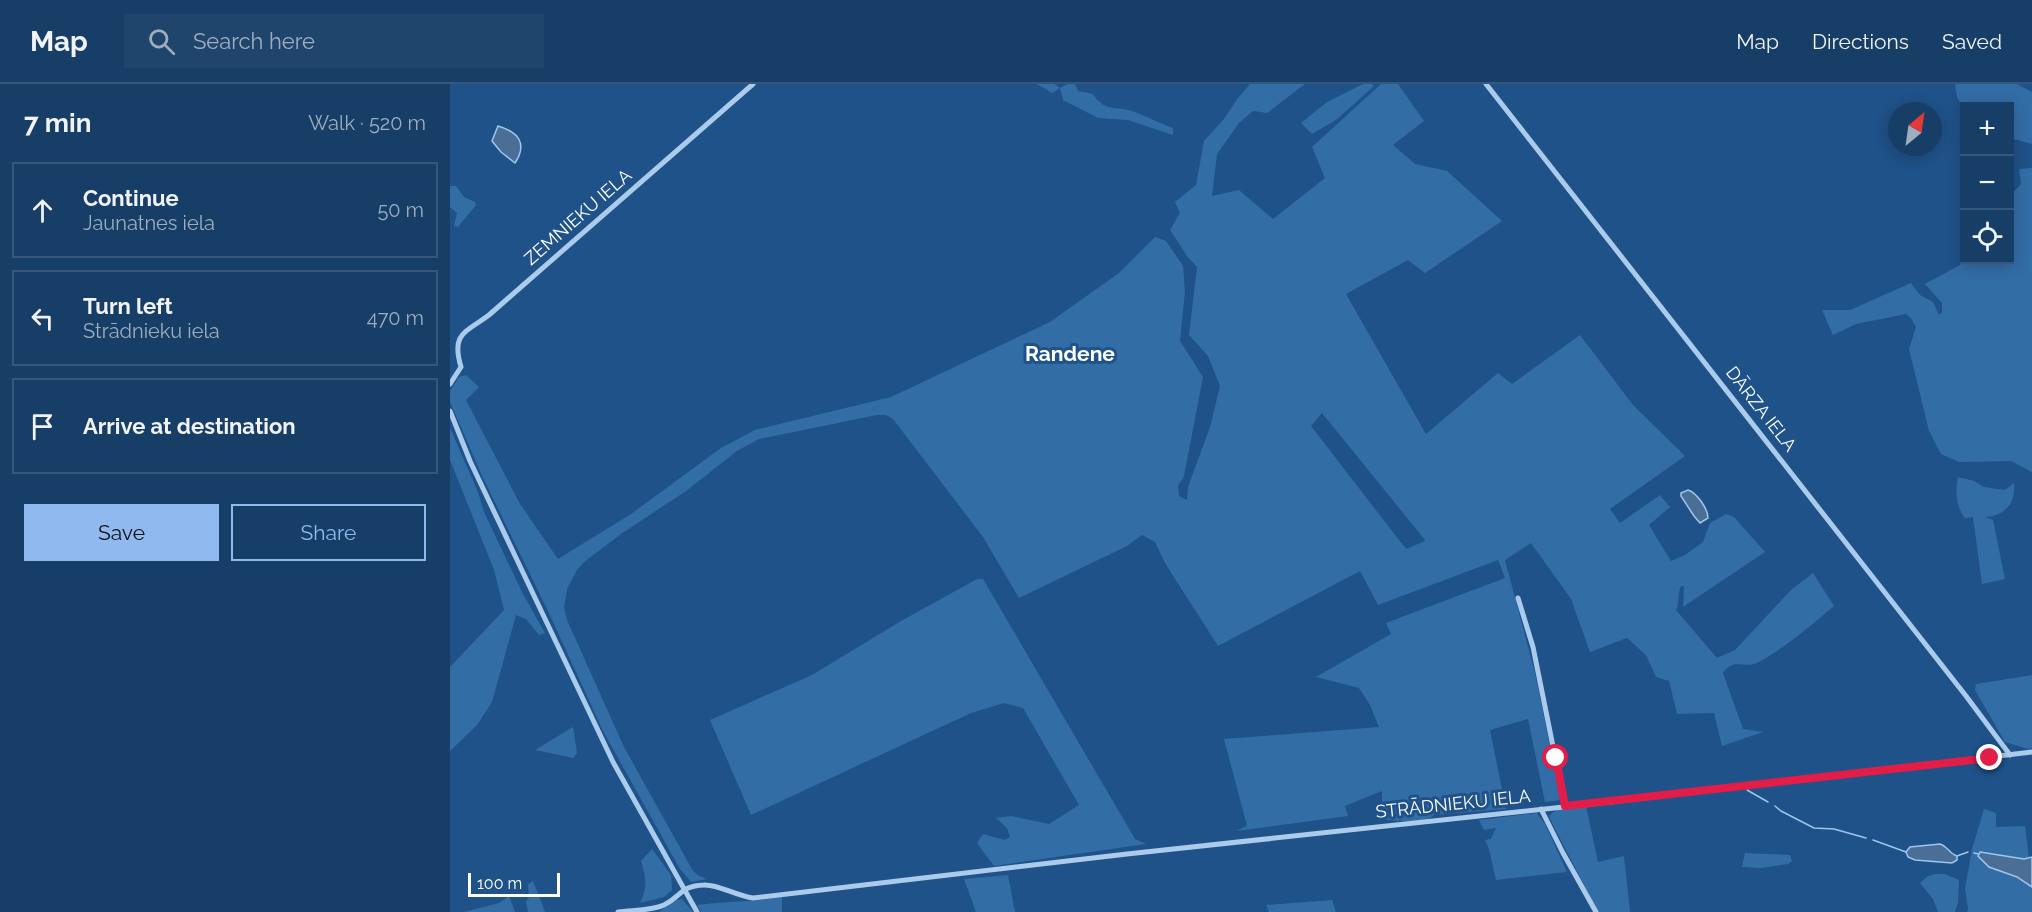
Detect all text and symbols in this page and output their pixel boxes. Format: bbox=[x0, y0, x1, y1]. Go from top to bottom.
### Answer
search box bbox=[124, 14, 544, 68]
text: Map bbox=[30, 25, 88, 58]
icon: search bbox=[145, 25, 178, 58]
text: Search here bbox=[193, 28, 315, 54]
text: Map bbox=[1736, 29, 1779, 54]
text: Directions bbox=[1812, 29, 1909, 54]
text: Saved bbox=[1942, 29, 2002, 54]
north arrow bbox=[1888, 102, 1942, 156]
map controls bbox=[1960, 102, 2014, 264]
button: + bbox=[1960, 102, 2014, 156]
text: 7 min bbox=[24, 108, 91, 138]
text: Walk · 520 m bbox=[308, 111, 426, 135]
button: − bbox=[1960, 156, 2014, 210]
street label: ZEMNIEKU IELA bbox=[520, 164, 636, 269]
text: Continue bbox=[83, 185, 179, 211]
icon: ahead bbox=[26, 194, 59, 227]
text: 50 m bbox=[377, 198, 424, 222]
button: locate bbox=[1960, 210, 2014, 264]
text: Jaunatnes iela bbox=[83, 211, 215, 235]
text: Turn left bbox=[83, 293, 173, 319]
icon: left bbox=[26, 302, 59, 335]
text: 470 m bbox=[367, 306, 424, 330]
text: Strādnieku iela bbox=[83, 319, 220, 343]
district label: Randene bbox=[1025, 341, 1115, 366]
street label: DĀRZA IELA bbox=[1722, 362, 1801, 455]
icon: arrive bbox=[26, 410, 59, 443]
text: Arrive at destination bbox=[83, 413, 296, 439]
button: Save bbox=[24, 504, 219, 561]
button: Share bbox=[231, 504, 426, 561]
route start bbox=[1542, 744, 1568, 770]
route end bbox=[1976, 744, 2002, 770]
street label: STRĀDNIEKU IELA bbox=[1374, 785, 1532, 822]
scale bar bbox=[468, 870, 560, 898]
text: 100 m bbox=[477, 874, 522, 893]

